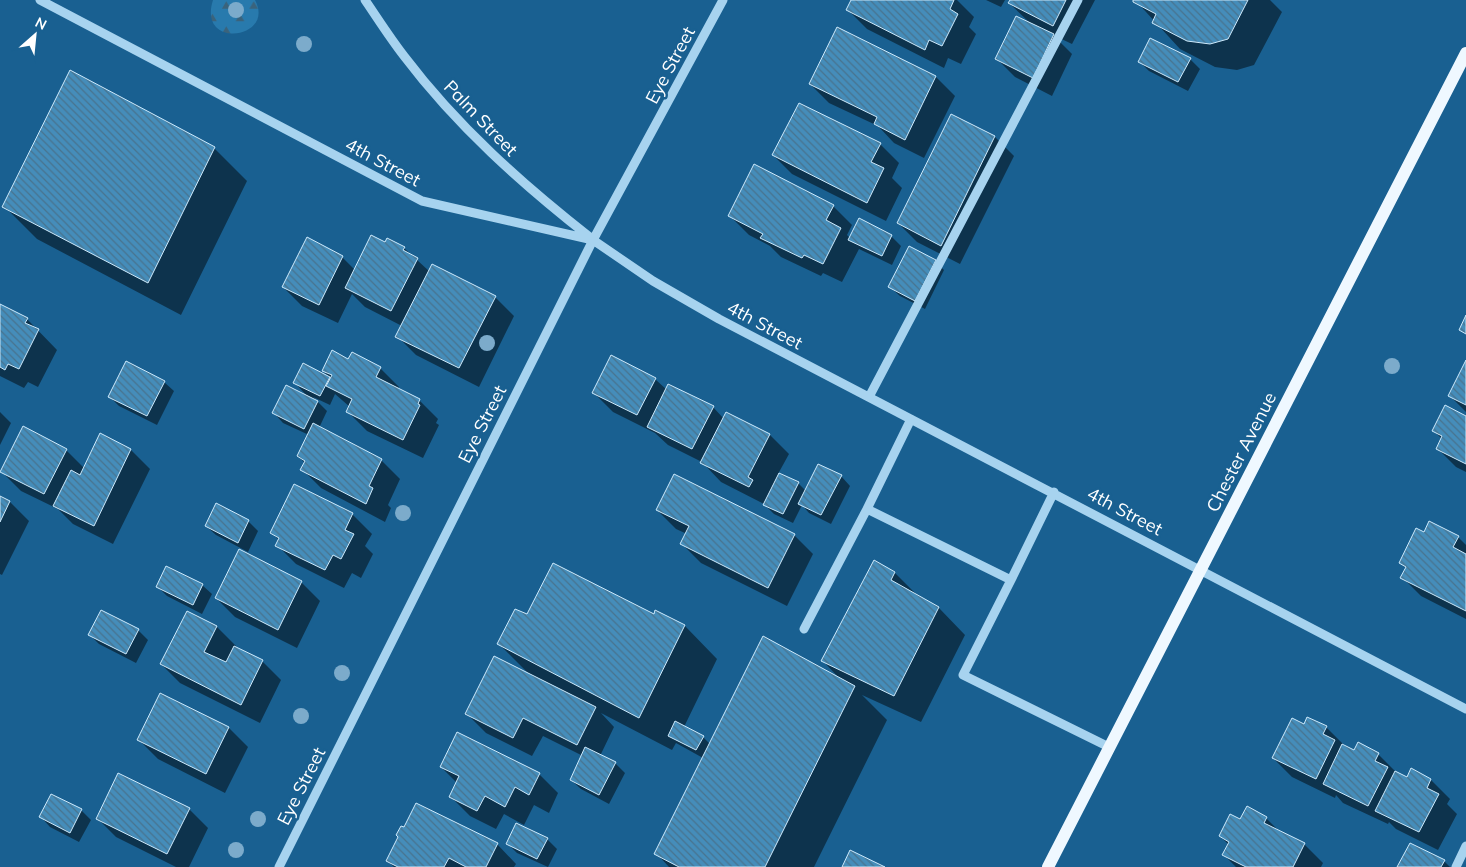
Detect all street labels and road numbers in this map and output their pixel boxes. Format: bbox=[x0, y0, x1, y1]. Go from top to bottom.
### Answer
street label: Eye Street bbox=[640, 22, 700, 108]
street label: Palm Street bbox=[439, 75, 523, 161]
street label: 4th Street bbox=[341, 133, 425, 191]
street label: 4th Street bbox=[723, 296, 807, 354]
street label: Eye Street bbox=[453, 381, 511, 467]
street label: Chester Avenue bbox=[1201, 388, 1281, 516]
street label: 4th Street bbox=[1083, 482, 1167, 540]
street label: Eye Street bbox=[272, 743, 330, 829]

